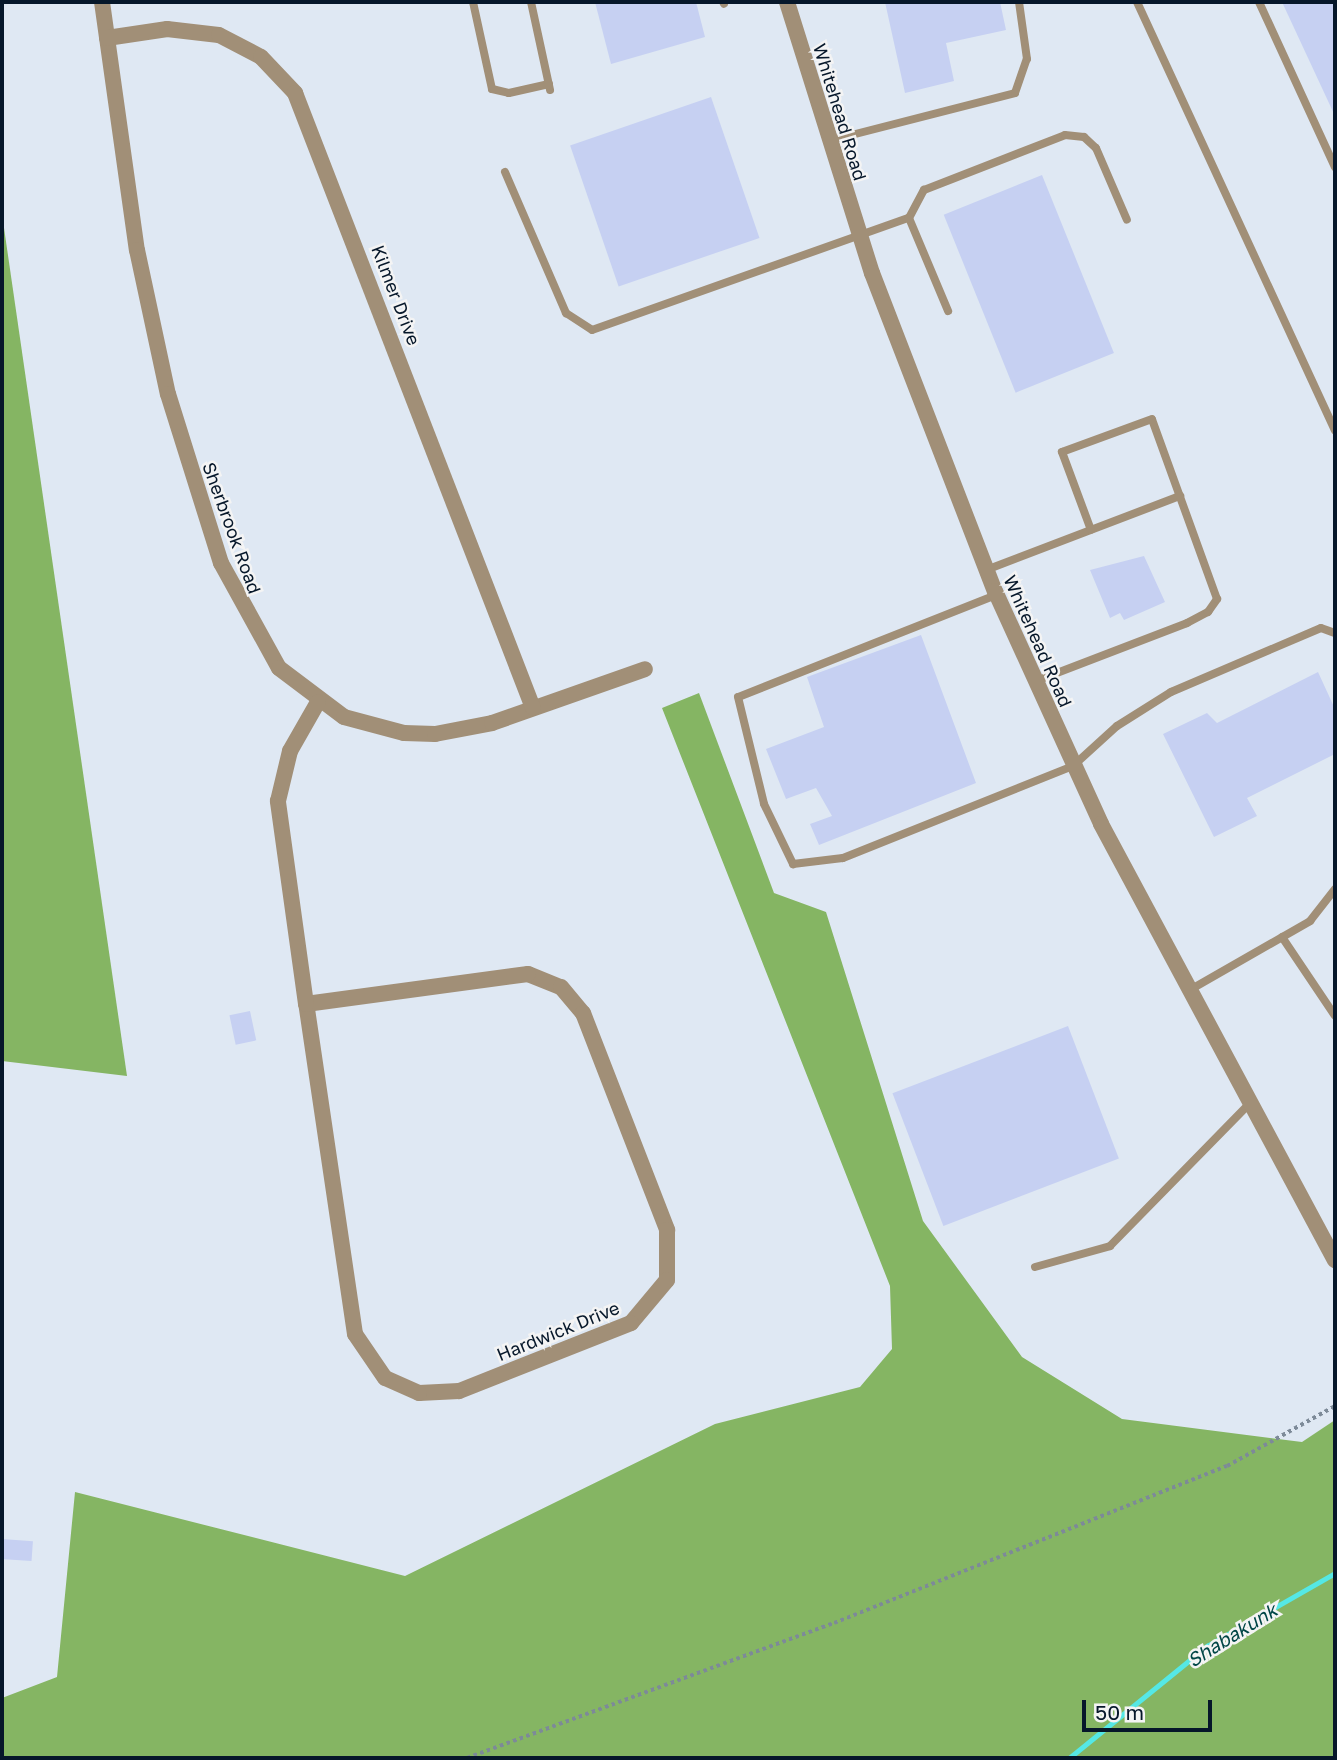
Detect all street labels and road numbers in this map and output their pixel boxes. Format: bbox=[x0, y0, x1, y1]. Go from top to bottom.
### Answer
street label: Whitehead Road bbox=[809, 41, 871, 183]
street label: Kilmer Drive bbox=[367, 242, 425, 348]
street label: Sherbrook Road bbox=[198, 459, 266, 597]
street label: Whitehead Road bbox=[999, 572, 1077, 710]
street label: Hardwick Drive bbox=[494, 1297, 622, 1365]

